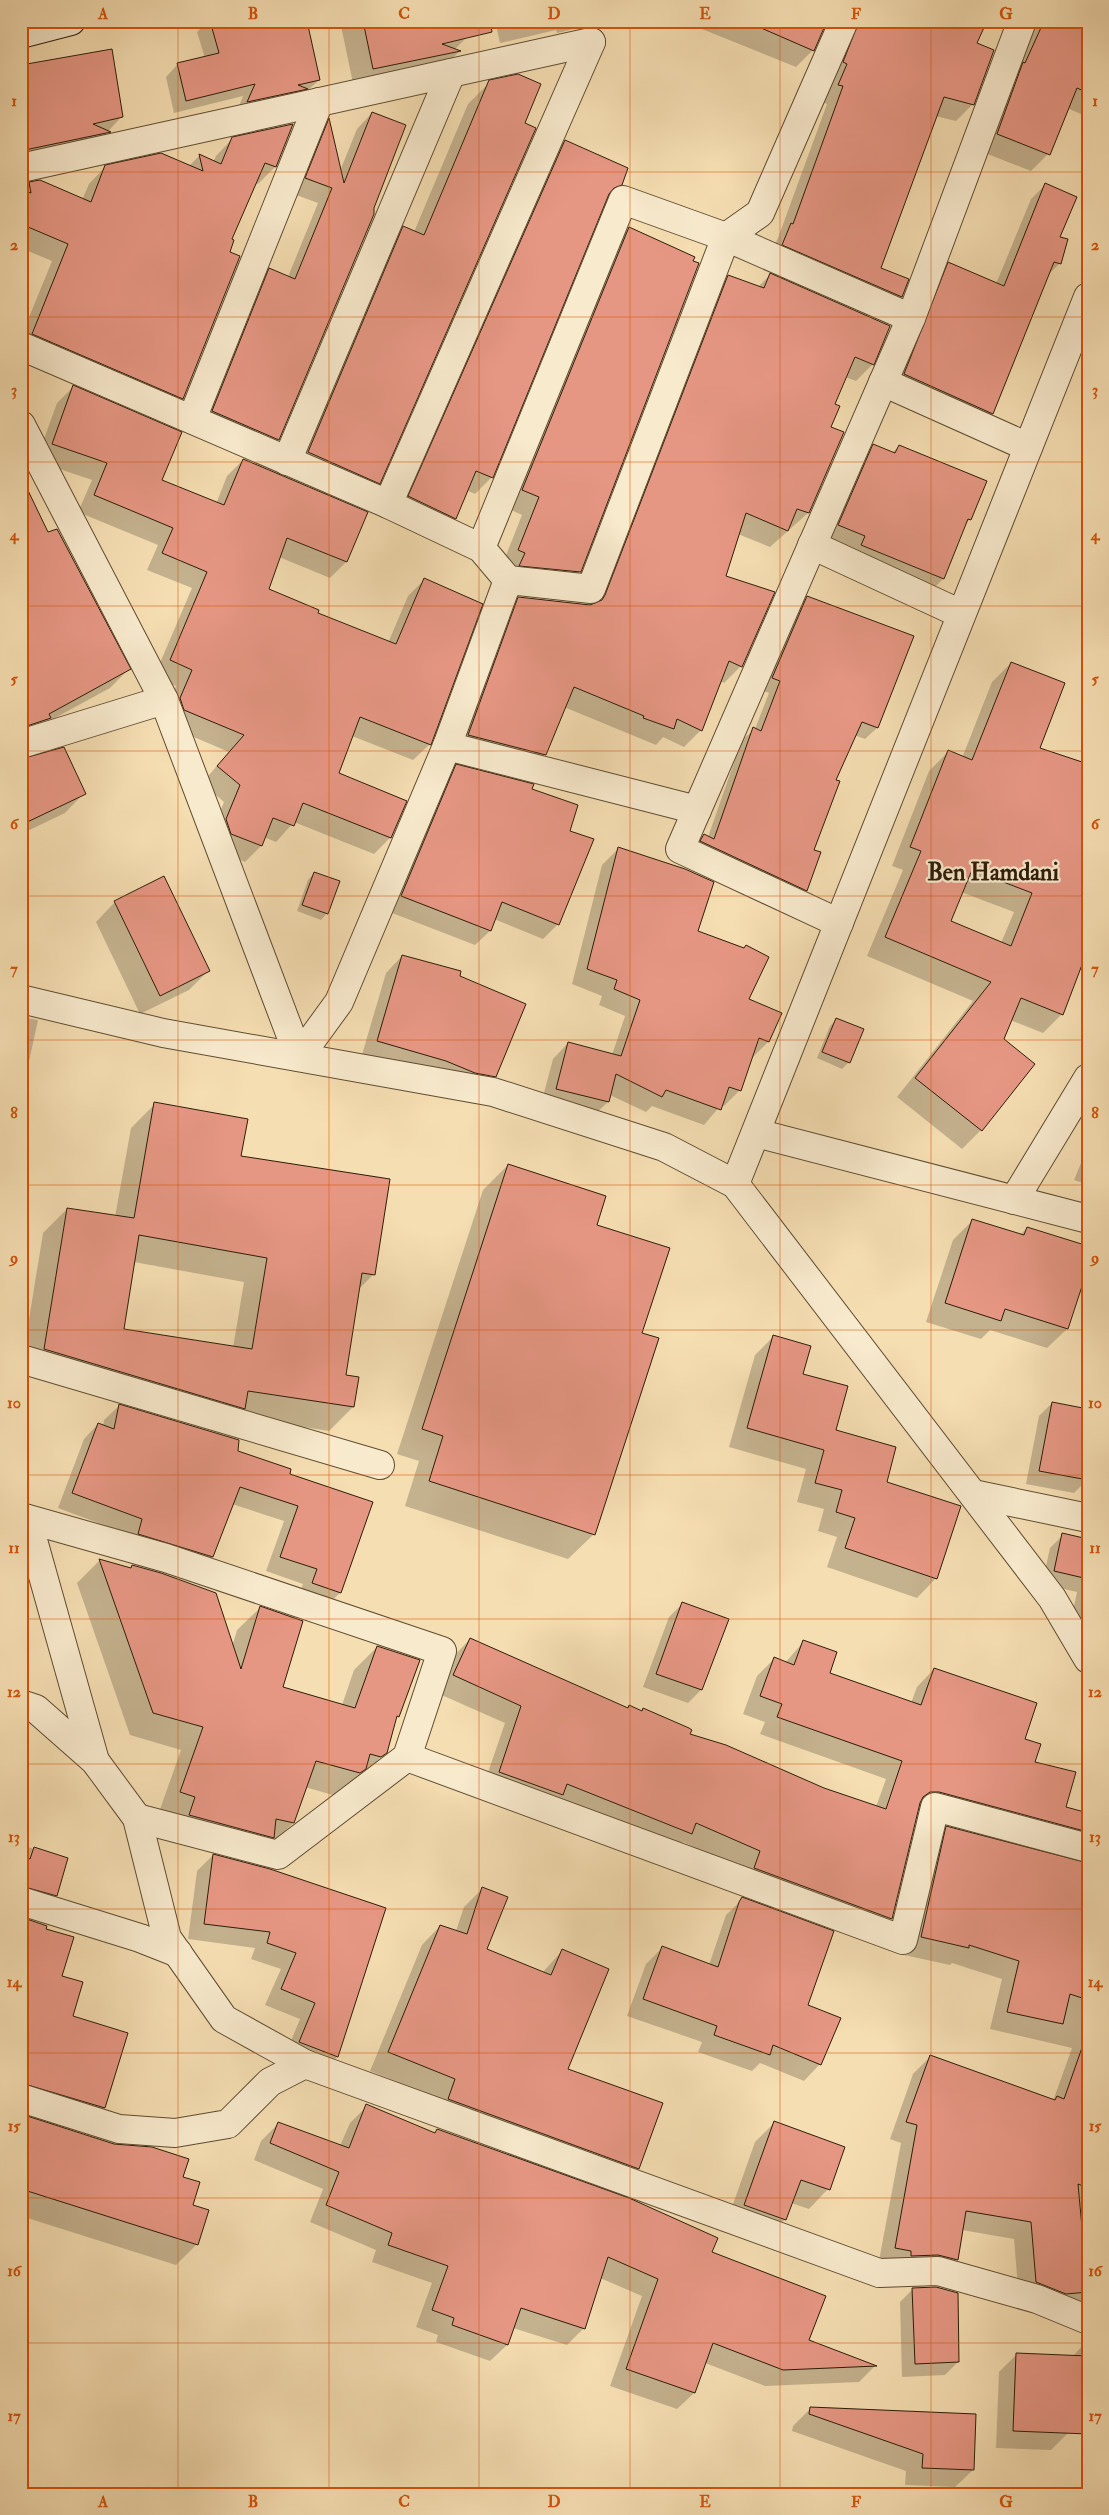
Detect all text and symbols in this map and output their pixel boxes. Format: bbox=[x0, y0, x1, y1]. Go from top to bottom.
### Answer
text: A bbox=[97, 4, 109, 24]
text: B bbox=[248, 4, 258, 24]
text: C bbox=[398, 4, 410, 24]
text: D bbox=[547, 4, 561, 24]
text: E bbox=[699, 4, 711, 24]
text: F bbox=[851, 4, 861, 24]
text: G bbox=[999, 4, 1013, 24]
text: 1 bbox=[11, 91, 17, 111]
text: 1 bbox=[1092, 91, 1098, 111]
text: 2 bbox=[10, 235, 18, 255]
text: 2 bbox=[1091, 235, 1099, 255]
text: 3 bbox=[11, 380, 17, 400]
text: 3 bbox=[1092, 380, 1098, 400]
text: 4 bbox=[9, 525, 20, 545]
text: 4 bbox=[1090, 525, 1101, 545]
text: 5 bbox=[10, 669, 18, 689]
text: 5 bbox=[1091, 669, 1099, 689]
text: 6 bbox=[10, 814, 20, 834]
text: 6 bbox=[1091, 814, 1101, 834]
district label: Ben Hamdani bbox=[927, 857, 1059, 888]
text: 7 bbox=[10, 959, 18, 979]
text: 7 bbox=[1091, 959, 1099, 979]
text: 8 bbox=[10, 1103, 18, 1123]
text: 8 bbox=[1091, 1103, 1099, 1123]
text: 9 bbox=[8, 1248, 18, 1268]
text: 9 bbox=[1089, 1248, 1099, 1268]
text: 10 bbox=[7, 1393, 21, 1413]
text: 10 bbox=[1088, 1393, 1102, 1413]
text: 11 bbox=[8, 1538, 20, 1558]
text: 11 bbox=[1089, 1538, 1101, 1558]
text: 12 bbox=[7, 1682, 21, 1702]
text: 12 bbox=[1088, 1682, 1102, 1702]
text: 13 bbox=[8, 1827, 20, 1847]
text: 13 bbox=[1089, 1827, 1101, 1847]
text: 14 bbox=[7, 1972, 23, 1992]
text: 14 bbox=[1088, 1972, 1104, 1992]
text: 15 bbox=[8, 2116, 21, 2136]
text: 15 bbox=[1089, 2116, 1102, 2136]
text: 16 bbox=[7, 2261, 23, 2281]
text: 16 bbox=[1088, 2261, 1104, 2281]
text: 17 bbox=[7, 2406, 21, 2426]
text: 17 bbox=[1088, 2406, 1102, 2426]
text: A bbox=[97, 2492, 109, 2512]
text: B bbox=[248, 2492, 258, 2512]
text: C bbox=[398, 2492, 410, 2512]
text: D bbox=[547, 2492, 561, 2512]
text: E bbox=[699, 2492, 711, 2512]
text: F bbox=[851, 2492, 861, 2512]
text: G bbox=[999, 2492, 1013, 2512]

